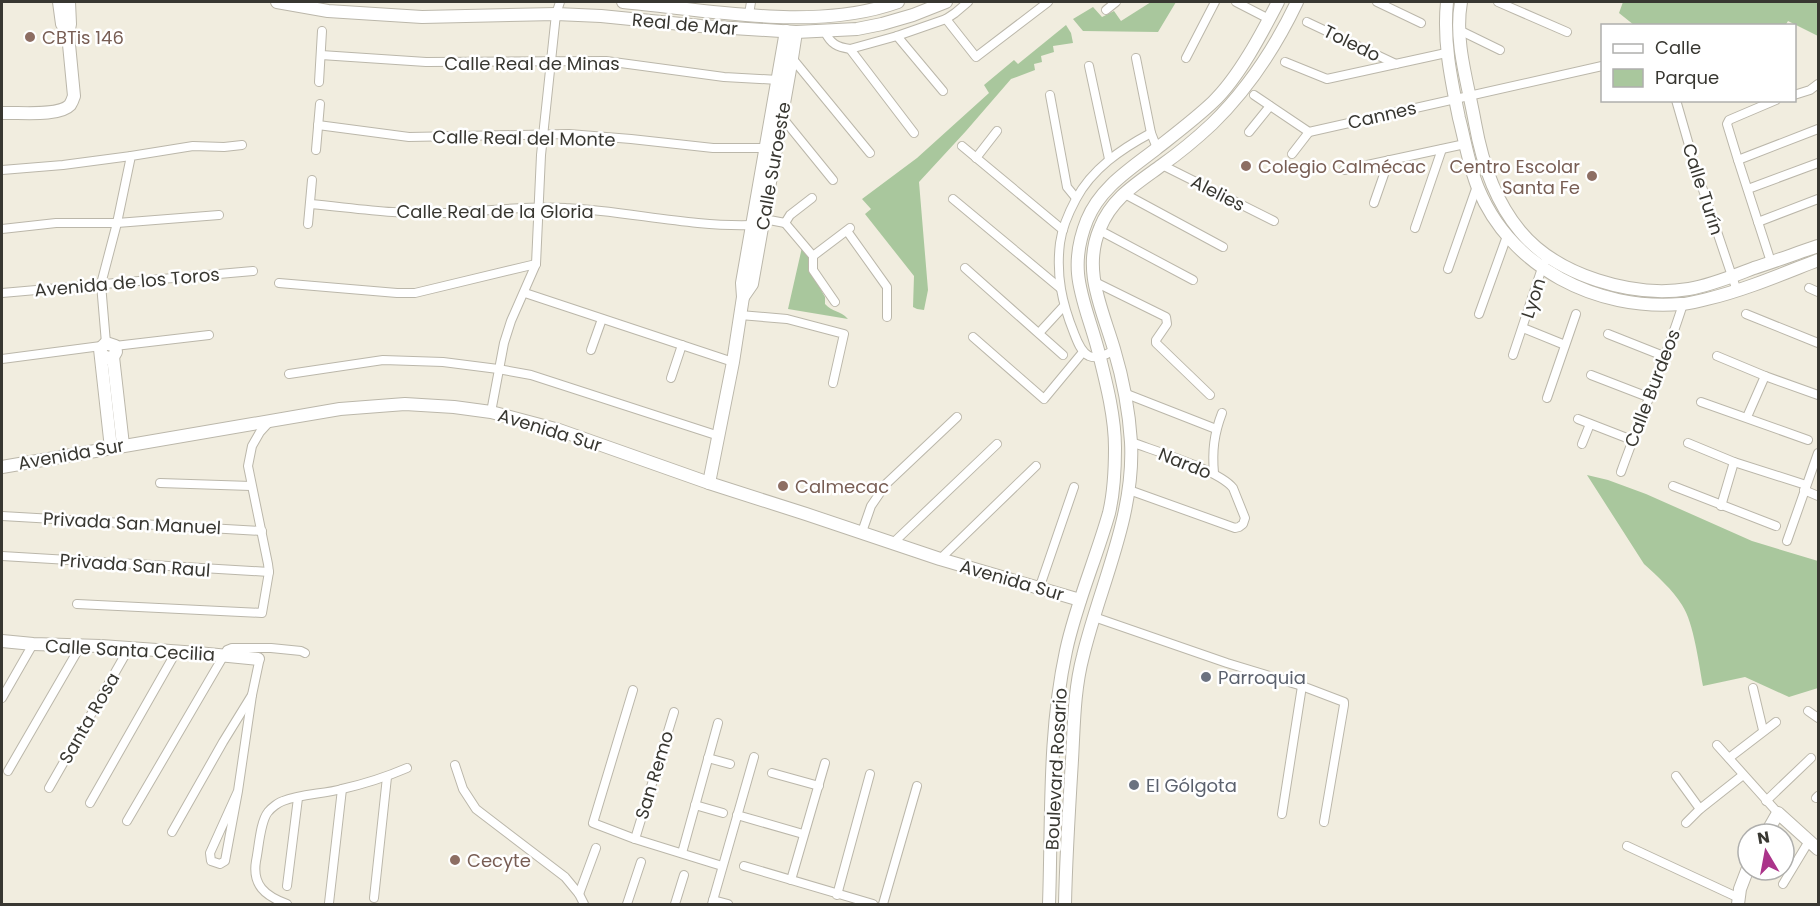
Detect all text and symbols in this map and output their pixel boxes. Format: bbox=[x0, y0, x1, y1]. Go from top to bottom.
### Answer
street label: Real de Mar bbox=[631, 7, 739, 41]
street label: Toledo bbox=[1319, 18, 1385, 68]
legend bbox=[1601, 24, 1796, 102]
place label: CBTis 146 bbox=[42, 25, 124, 50]
marker: CBTis 146 bbox=[23, 30, 37, 44]
text: Calle bbox=[1655, 35, 1701, 60]
street label: Calle Real de Minas bbox=[444, 51, 620, 76]
text: Parque bbox=[1655, 65, 1719, 90]
street label: Cannes bbox=[1345, 95, 1419, 135]
street label: Calle Suroeste bbox=[749, 100, 797, 232]
street label: Calle Real del Monte bbox=[432, 124, 616, 152]
street label: Calle Turín bbox=[1676, 140, 1730, 238]
place label: Colegio Calmécac bbox=[1258, 154, 1426, 179]
place label: Centro Escolar Santa Fe bbox=[1449, 154, 1580, 200]
marker: Colegio Calmécac bbox=[1239, 159, 1253, 173]
street label: Alelies bbox=[1187, 169, 1249, 217]
marker: Centro Escolar Santa Fe bbox=[1585, 169, 1599, 183]
street label: Calle Real de la Gloria bbox=[396, 199, 594, 224]
street label: Avenida de los Toros bbox=[33, 261, 221, 303]
street label: Lyon bbox=[1515, 275, 1551, 321]
street label: Calle Burdeos bbox=[1618, 325, 1686, 451]
street label: Avenida Sur bbox=[495, 402, 605, 458]
street label: Avenida Sur bbox=[16, 432, 126, 476]
street label: Nardo bbox=[1155, 441, 1215, 485]
place label: Calmecac bbox=[795, 474, 889, 499]
marker: Calmecac bbox=[776, 479, 790, 493]
street label: Privada San Manuel bbox=[42, 506, 222, 540]
street label: Privada San Raul bbox=[59, 547, 211, 583]
street label: Avenida Sur bbox=[957, 553, 1067, 607]
street label: Calle Santa Cecilia bbox=[44, 633, 216, 667]
place label: Parroquia bbox=[1218, 665, 1306, 690]
street label: Santa Rosa bbox=[53, 668, 125, 768]
marker: Parroquia bbox=[1199, 670, 1213, 684]
street label: Boulevard Rosario bbox=[1039, 687, 1073, 851]
street label: San Remo bbox=[629, 728, 679, 822]
place label: El Gólgota bbox=[1146, 773, 1237, 798]
marker: El Gólgota bbox=[1127, 778, 1141, 792]
north arrow bbox=[1736, 822, 1796, 882]
text: N bbox=[1756, 825, 1771, 850]
place label: Cecyte bbox=[467, 848, 531, 873]
marker: Cecyte bbox=[448, 853, 462, 867]

